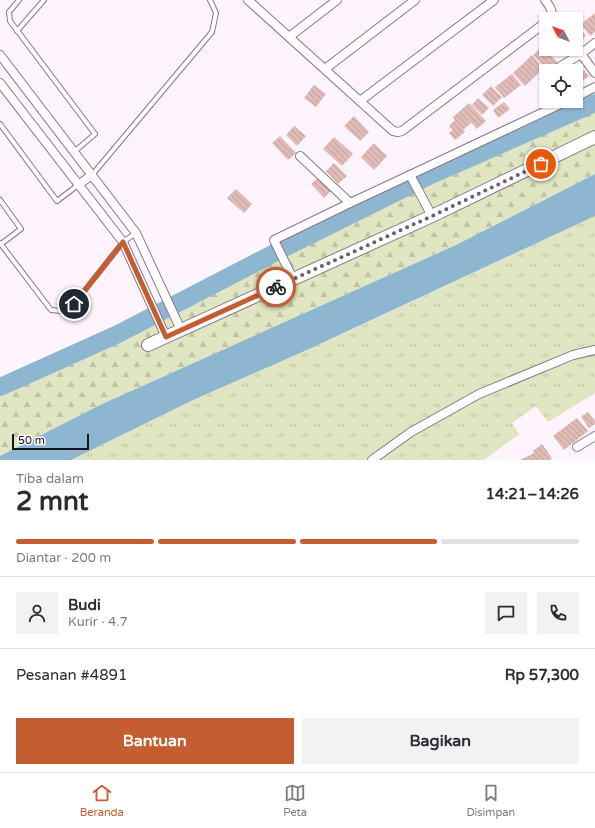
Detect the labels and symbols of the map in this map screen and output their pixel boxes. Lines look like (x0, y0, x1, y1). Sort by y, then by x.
north arrow (539, 12, 583, 56)
pin (524, 147, 558, 181)
courier (256, 267, 296, 307)
pin (57, 287, 91, 321)
scale bar (12, 432, 89, 451)

